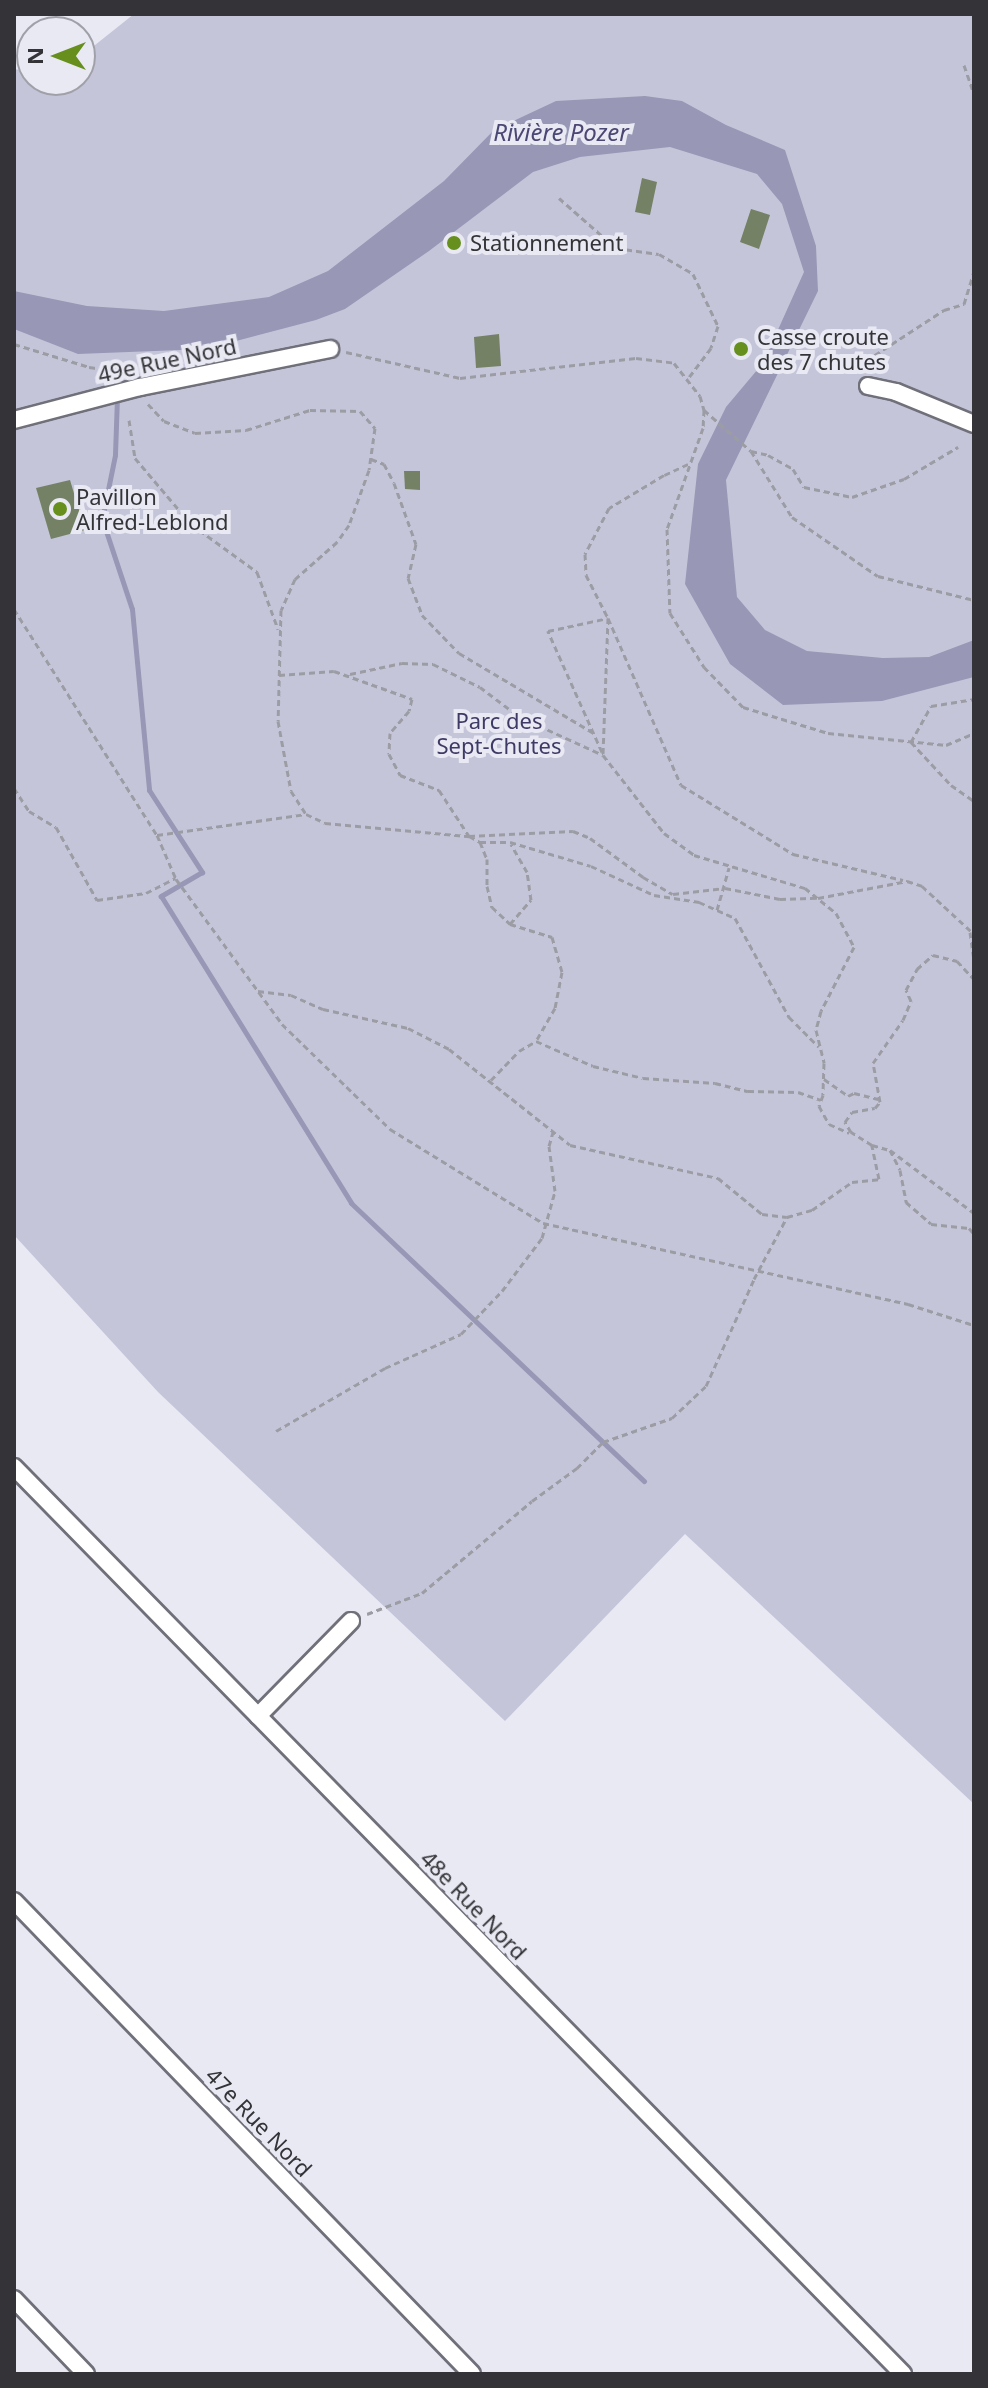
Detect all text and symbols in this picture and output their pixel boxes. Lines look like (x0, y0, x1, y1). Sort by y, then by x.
north arrow (16, 16, 96, 96)
text: N (19, 47, 49, 65)
water label: Rivière Pozer (493, 118, 629, 146)
place label: Stationnement (470, 230, 623, 256)
marker: Stationnement (445, 234, 463, 252)
place label: Casse croute des 7 chutes (757, 323, 889, 374)
street label: 49e Rue Nord (95, 332, 239, 388)
marker: Casse croute des 7 chutes (732, 340, 750, 358)
place label: Pavillon Alfred-Leblond (76, 483, 229, 534)
marker: Pavillon Alfred-Leblond (51, 500, 69, 518)
park label: Parc des Sept-Chutes (436, 707, 562, 758)
street label: 48e Rue Nord (416, 1845, 532, 1965)
street label: 47e Rue Nord (201, 2062, 317, 2182)

